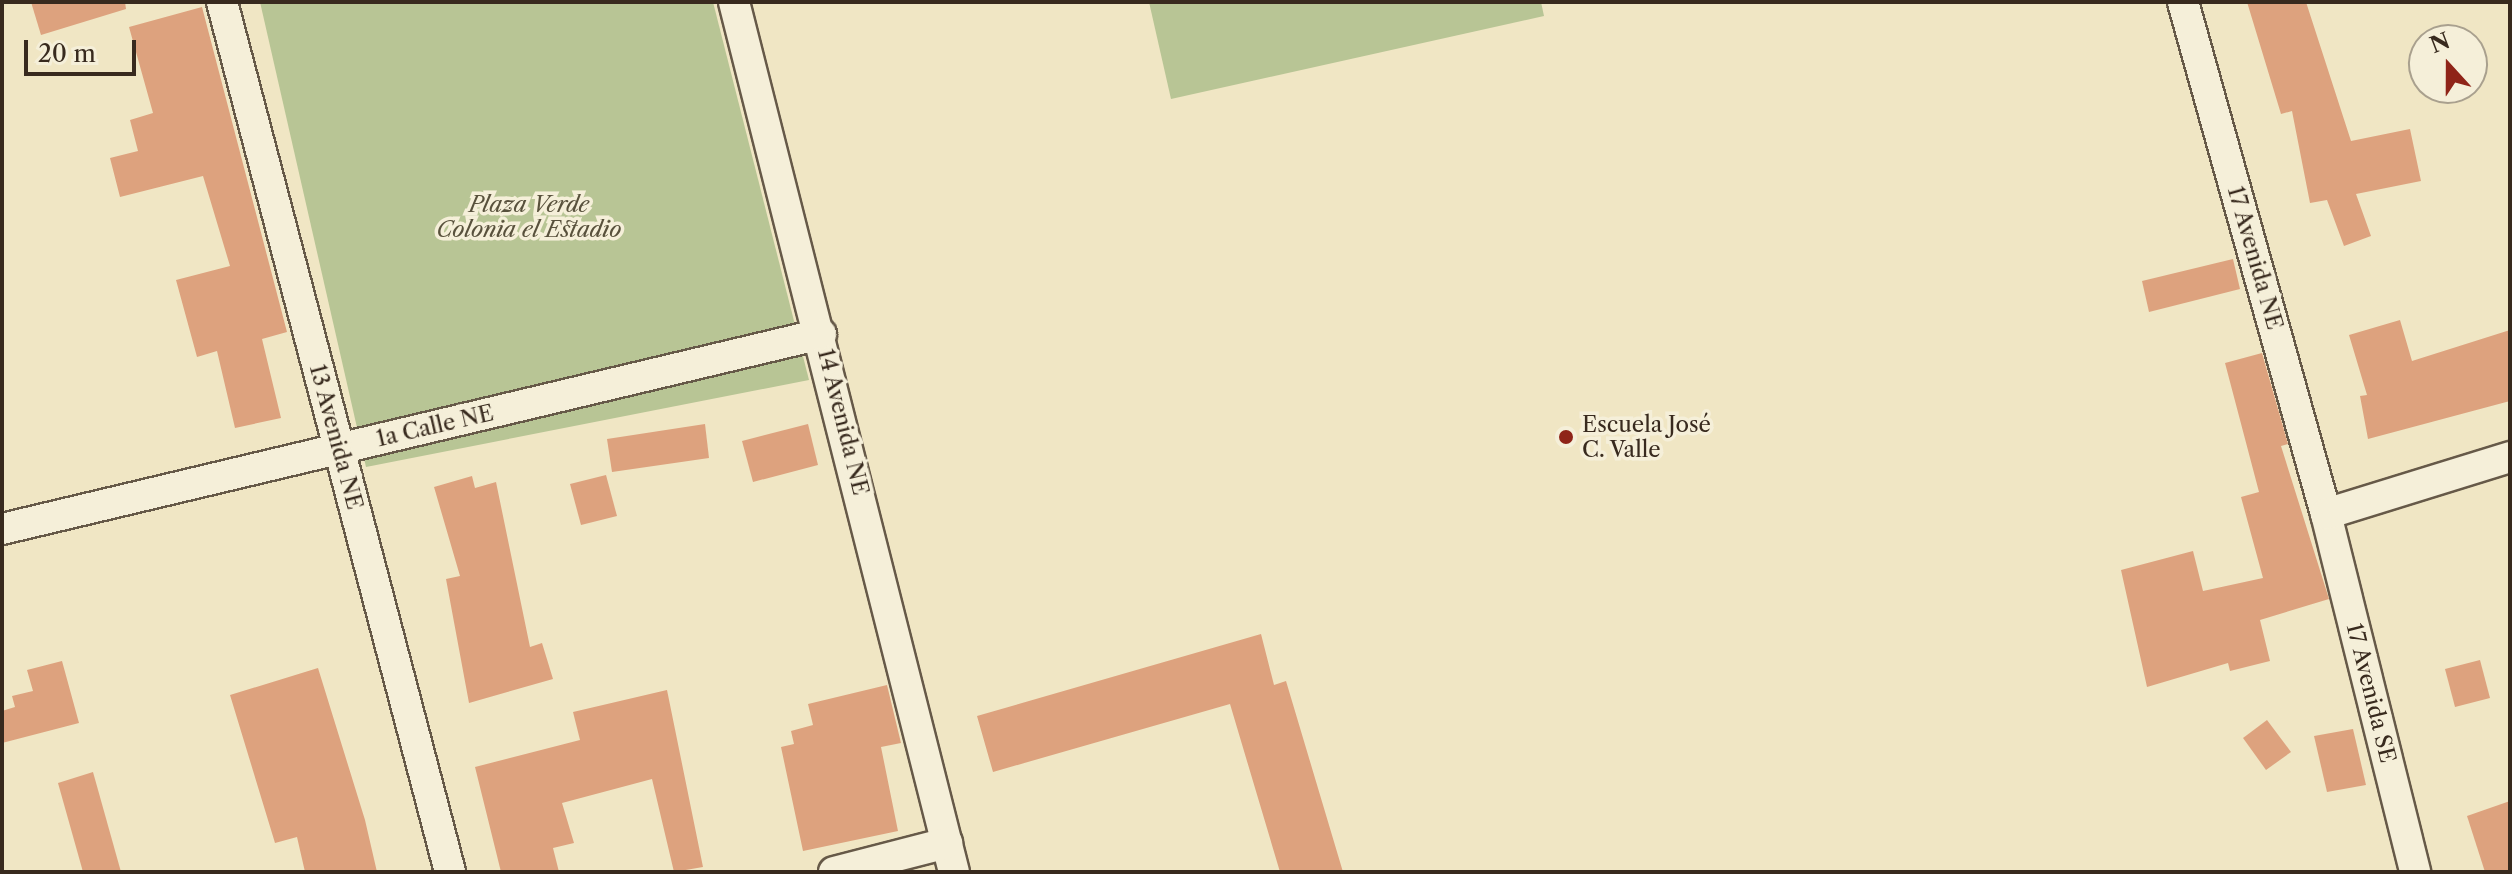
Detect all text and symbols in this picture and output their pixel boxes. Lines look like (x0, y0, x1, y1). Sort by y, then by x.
scale bar (28, 24, 140, 74)
north arrow (2408, 24, 2488, 104)
text: N (2426, 27, 2454, 59)
text: 20 m (38, 39, 96, 68)
street label: 17 Avenida NE (2222, 183, 2288, 333)
park label: Plaza Verde Colonia el Estadio (437, 191, 621, 242)
street label: 14 Avenida NE (812, 346, 874, 498)
street label: 13 Avenida NE (304, 361, 368, 513)
street label: 1a Calle NE (374, 400, 496, 452)
place label: Escuela José C. Valle (1582, 411, 1711, 462)
marker: Escuela José C. Valle (1557, 428, 1575, 446)
street label: 17 Avenida SE (2341, 620, 2401, 766)

